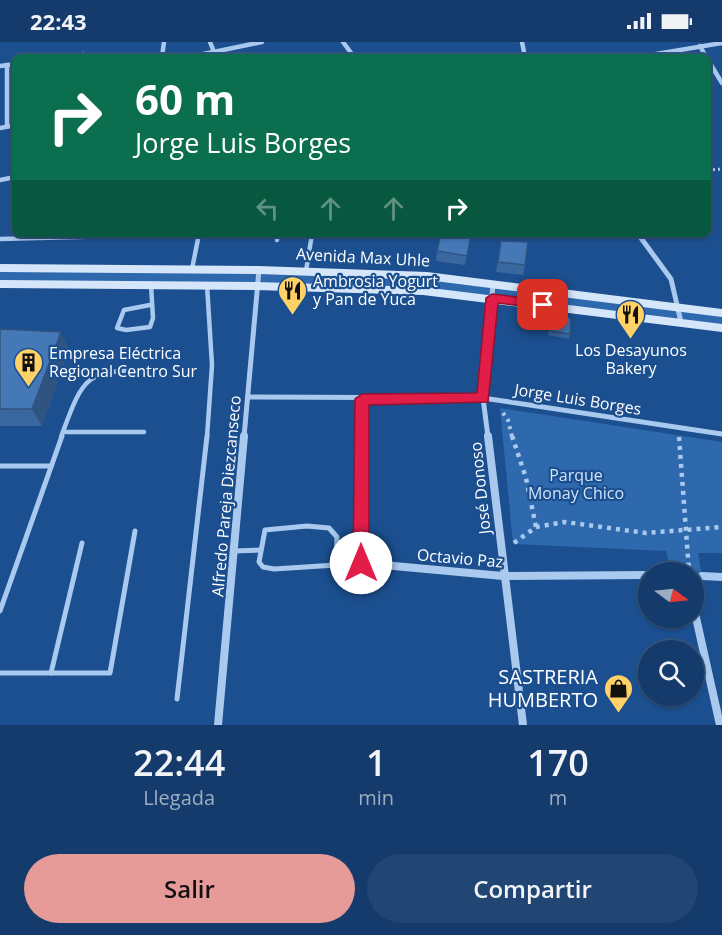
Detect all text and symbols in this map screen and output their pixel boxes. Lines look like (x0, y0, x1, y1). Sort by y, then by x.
text: 22:43 (30, 6, 87, 36)
text: 60 m (135, 70, 235, 127)
icon: right (36, 78, 114, 156)
text: Jorge Luis Borges (135, 124, 351, 161)
icon: left (251, 192, 284, 225)
icon: ahead (314, 192, 347, 225)
icon: ahead (377, 192, 410, 225)
icon: right (440, 192, 473, 225)
street label: Avenida Max Uhle (295, 243, 431, 271)
place label: Ambrosia Yogurt y Pan de Yuca (313, 270, 438, 310)
restaurant icon: Ambrosia Yogurt y Pan de Yuca (276, 274, 308, 316)
pin (517, 279, 568, 330)
icon: arrive (526, 288, 559, 321)
restaurant icon: Los Desayunos Bakery (615, 298, 647, 340)
place label: Los Desayunos Bakery (575, 339, 687, 379)
place label: Empresa Eléctrica Regional Centro Sur (49, 342, 198, 382)
building icon: Empresa Eléctrica Regional Centro Sur (12, 346, 44, 388)
street label: Jorge Luis Borges (511, 378, 643, 420)
street label: Alfredo Pareja Diezcanseco (206, 394, 246, 598)
street label: José Donoso (464, 441, 496, 537)
park label: Parque Monay Chico (528, 464, 624, 504)
position arrow (329, 531, 393, 595)
street label: Octavio Paz (416, 543, 504, 573)
north arrow (638, 562, 704, 628)
map controls (638, 562, 704, 706)
button: search (638, 640, 704, 706)
place label: SASTRERIA HUMBERTO (488, 663, 598, 713)
shop icon: SASTRERIA HUMBERTO (603, 672, 635, 714)
text: 22:44 (133, 738, 225, 787)
text: 1 (366, 738, 387, 787)
text: 170 (527, 738, 589, 787)
text: Llegada (143, 784, 215, 811)
text: min (358, 784, 394, 811)
text: m (549, 784, 567, 811)
button: Salir (24, 854, 355, 923)
button: Compartir (367, 854, 698, 923)

